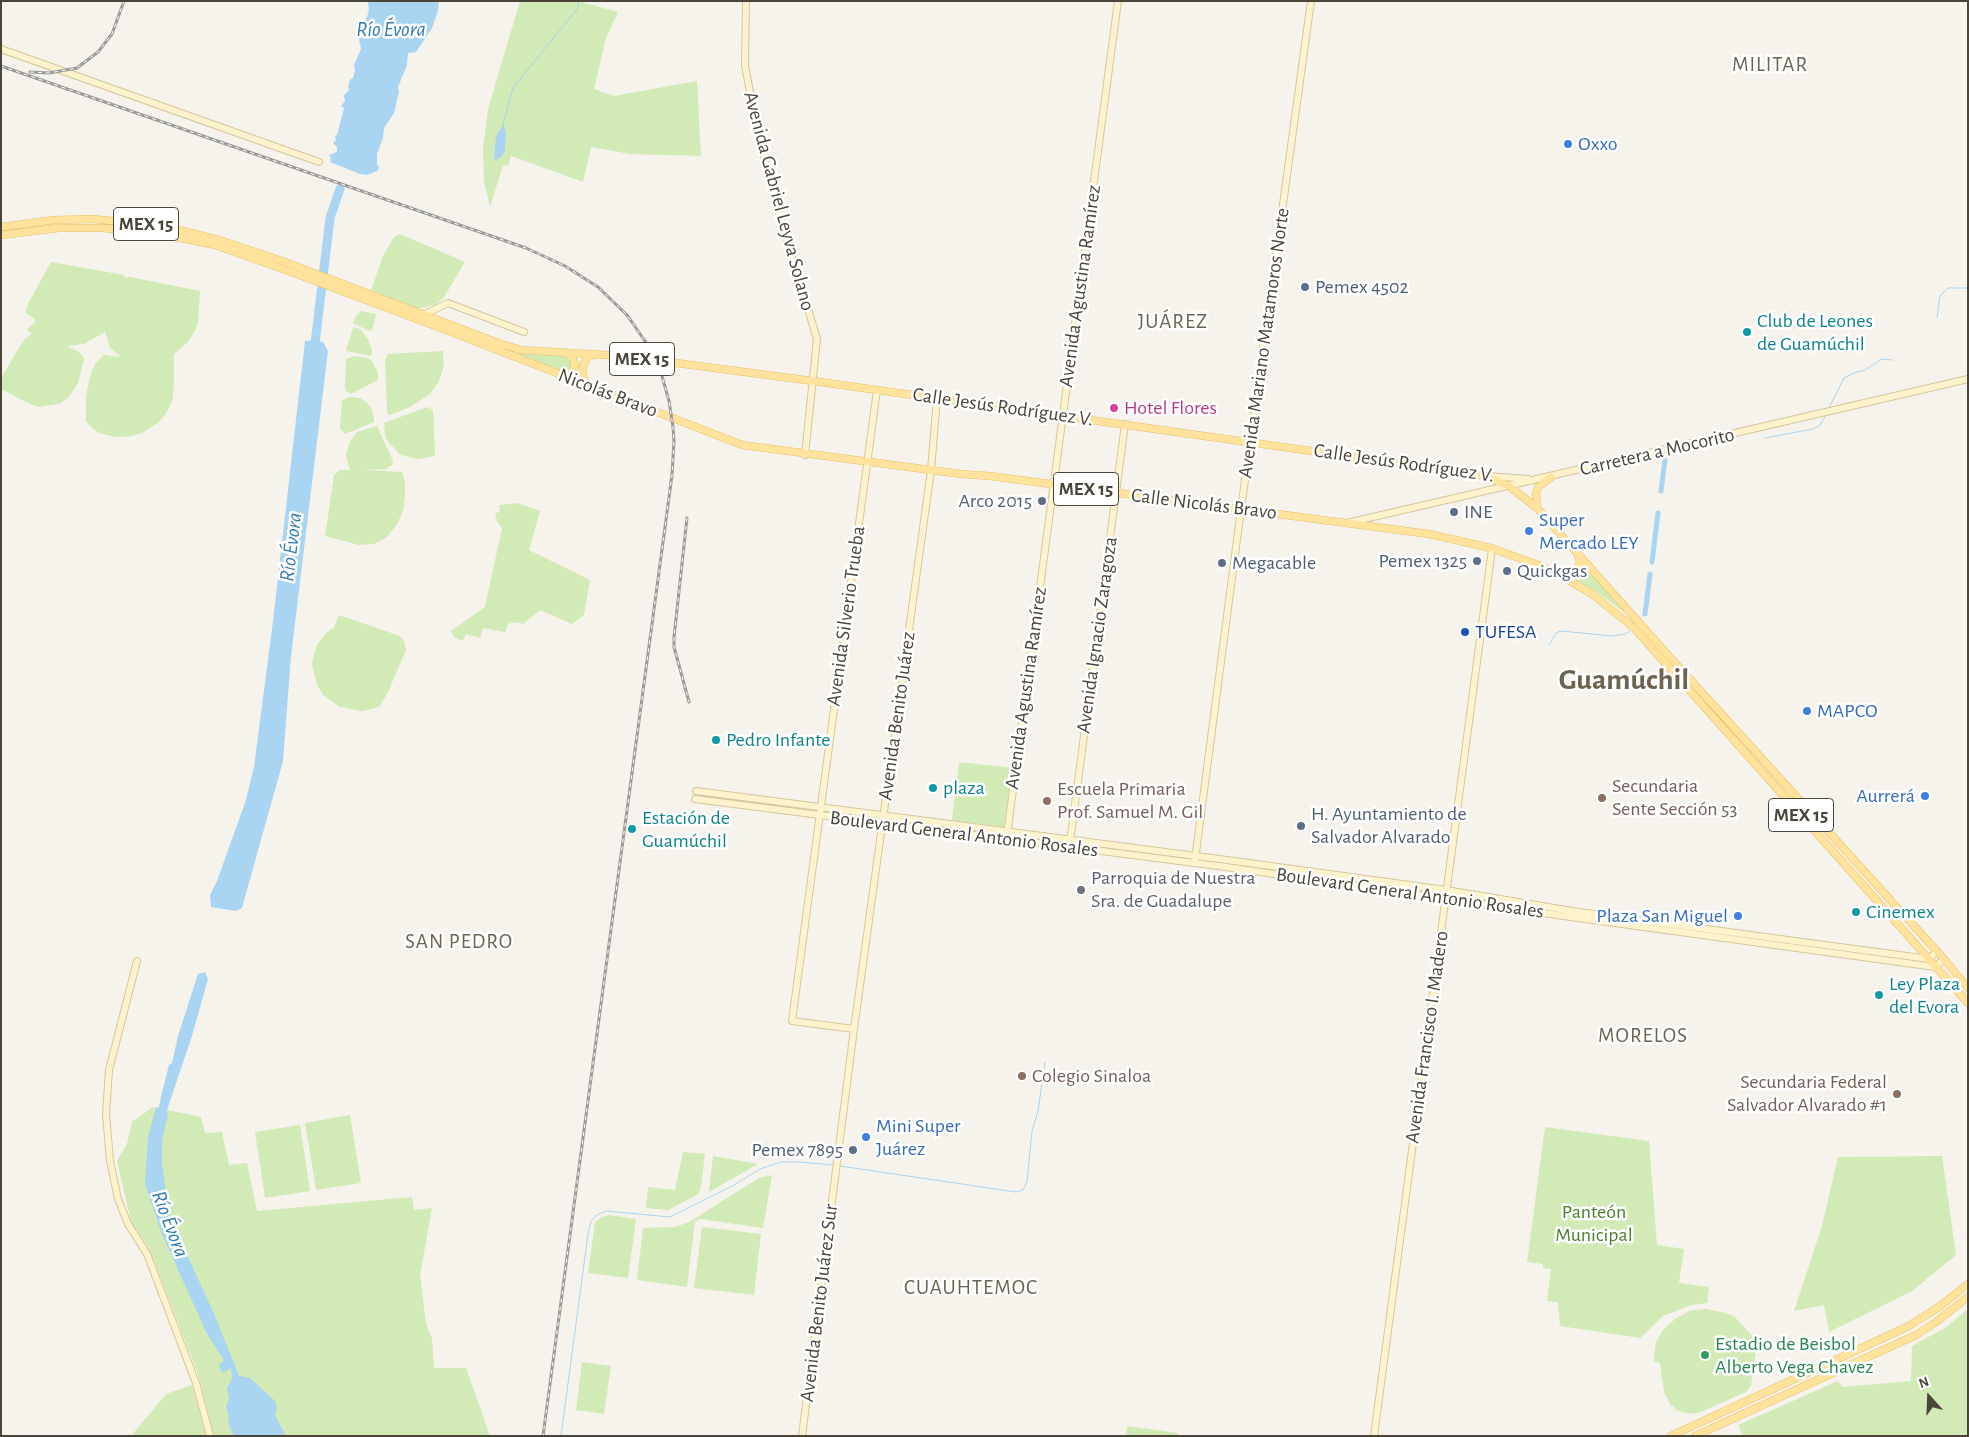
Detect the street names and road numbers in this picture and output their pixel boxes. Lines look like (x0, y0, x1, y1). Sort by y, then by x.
street label: Avenida Gabriel Leyva Solano (738, 89, 820, 313)
street label: Avenida Agustina Ramírez (1054, 183, 1106, 389)
street label: Avenida Mariano Matamoros Norte (1233, 206, 1295, 480)
road number: MEX 15 (114, 208, 178, 240)
road number: MEX 15 (610, 342, 674, 376)
street label: Nicolás Bravo (555, 363, 661, 423)
street label: Calle Jesús Rodríguez V. (911, 382, 1095, 432)
street label: Carretera a Mocorito (1577, 423, 1737, 481)
street label: Calle Jesús Rodríguez V. (1312, 438, 1496, 488)
road number: MEX 15 (1054, 472, 1118, 506)
street label: Calle Nicolás Bravo (1130, 483, 1278, 525)
street label: Avenida Silverio Trueba (821, 524, 871, 708)
street label: Avenida Ignacio Zaragoza (1071, 535, 1123, 735)
street label: Avenida Agustina Ramírez (1000, 585, 1052, 791)
street label: Avenida Benito Juárez (873, 630, 921, 802)
road number: MEX 15 (1768, 798, 1834, 832)
street label: Boulevard General Antonio Rosales (828, 806, 1100, 862)
street label: Boulevard General Antonio Rosales (1275, 862, 1545, 924)
street label: Avenida Francisco I. Madero (1400, 929, 1454, 1145)
street label: Avenida Benito Juárez Sur (795, 1203, 843, 1403)

